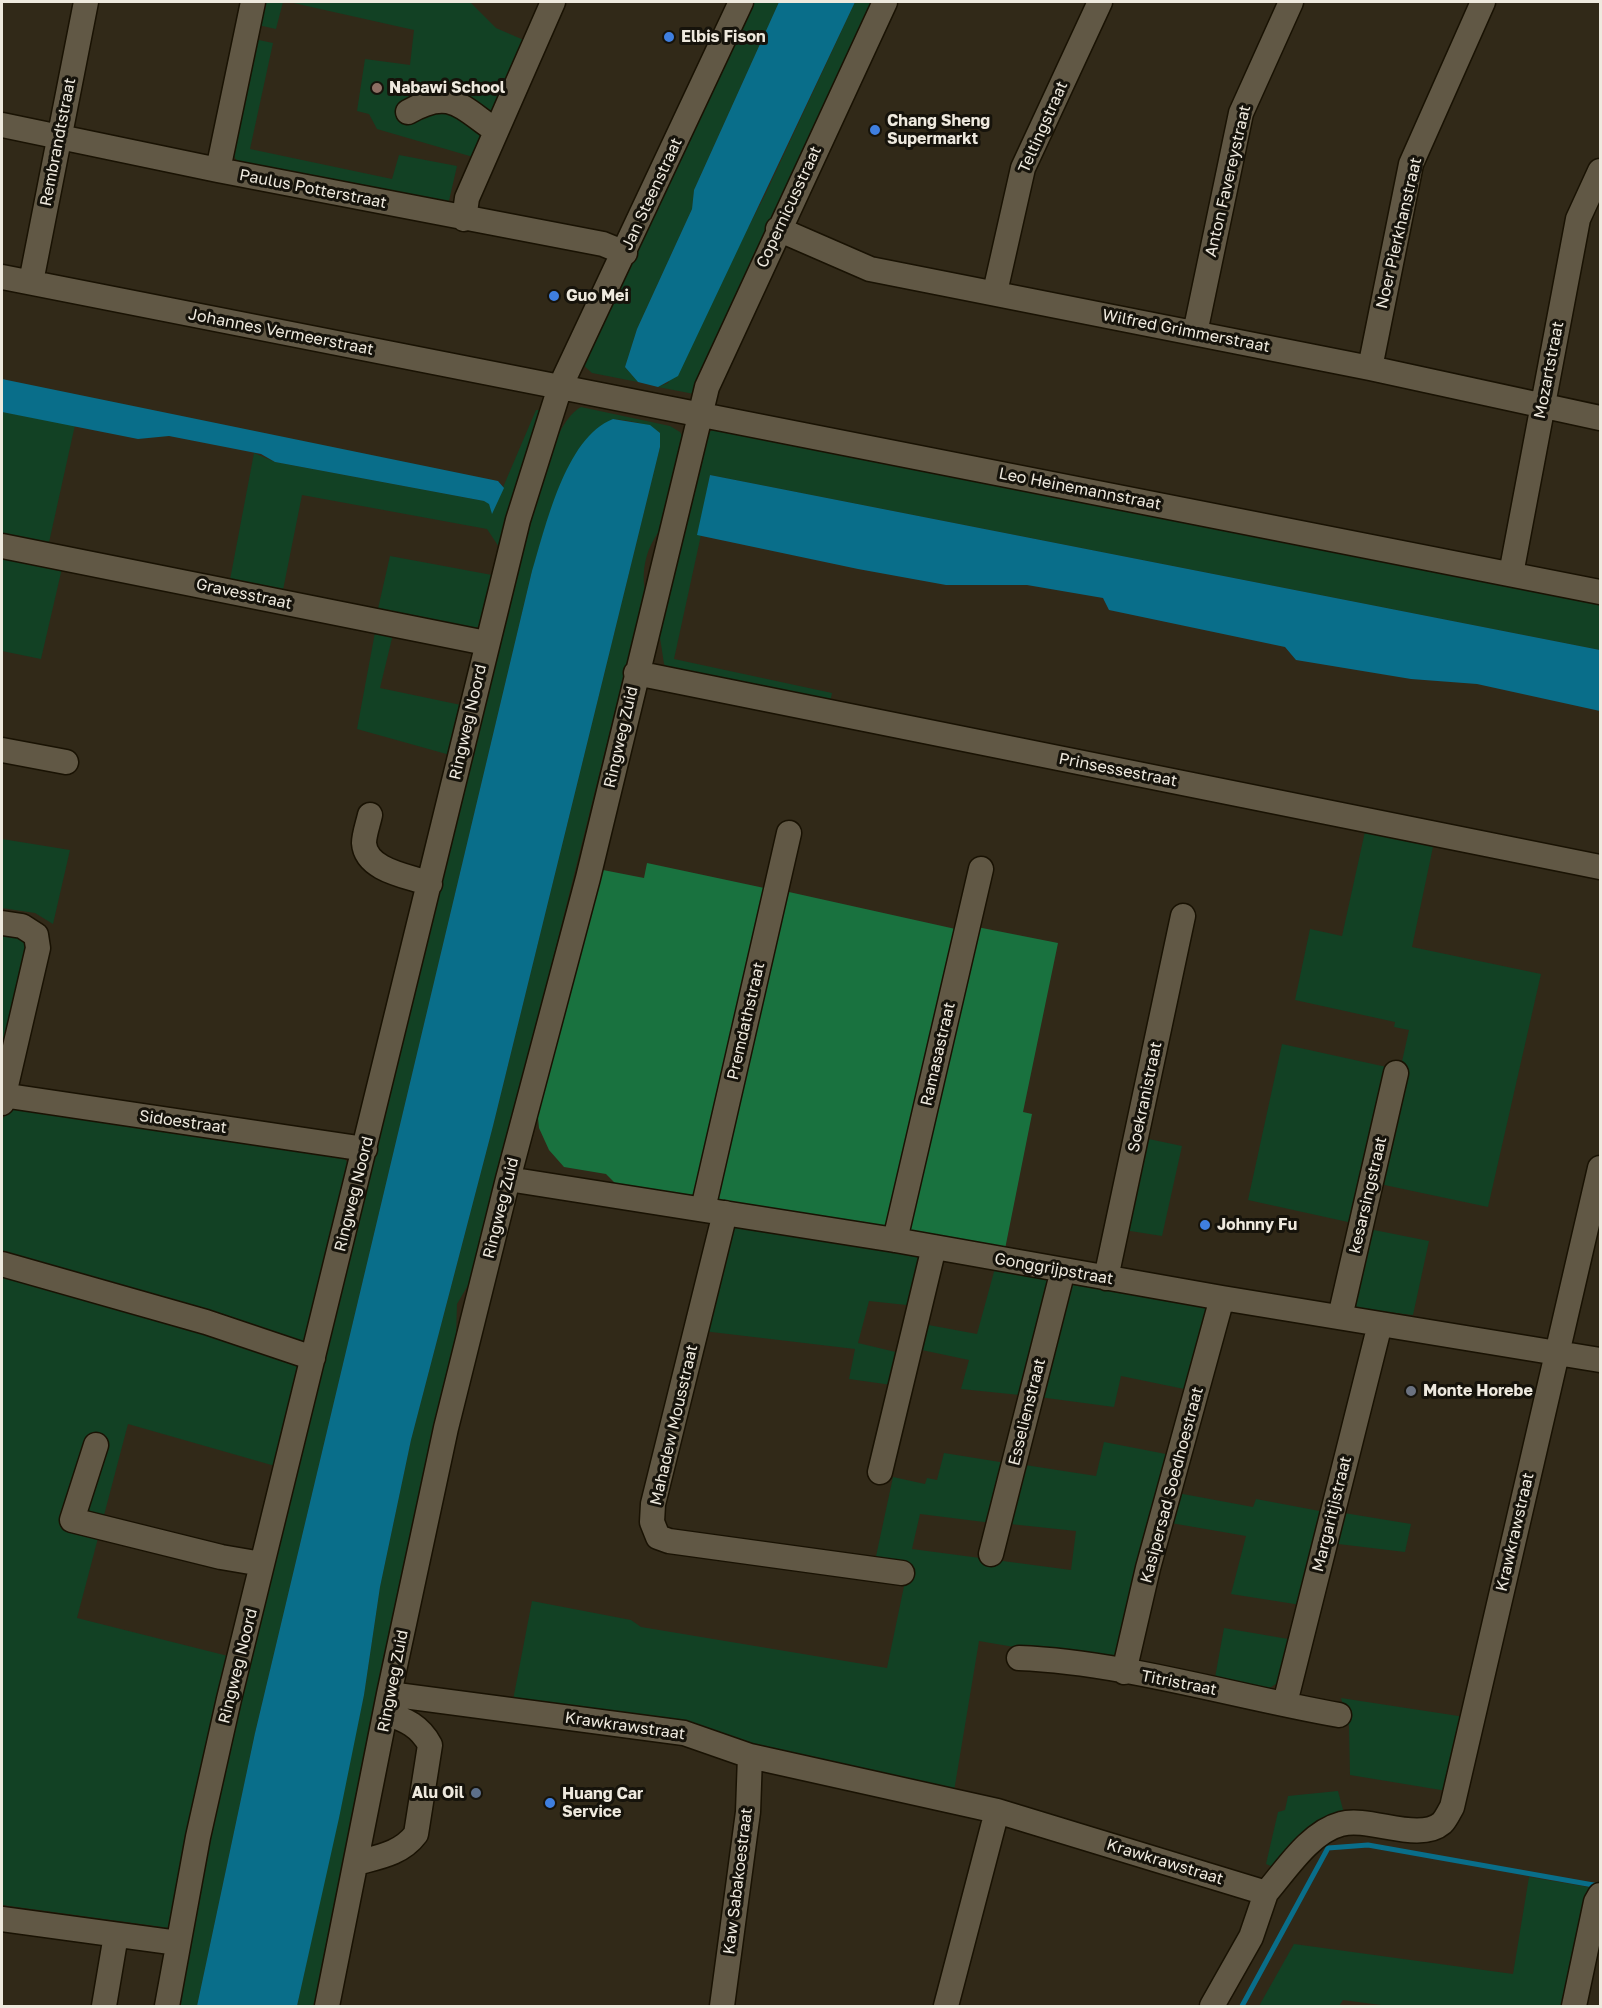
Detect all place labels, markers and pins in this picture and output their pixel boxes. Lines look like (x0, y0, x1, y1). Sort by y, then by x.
place label: Elbis Fison (681, 27, 766, 47)
marker: Elbis Fison (662, 30, 676, 44)
place label: Nabawi School (389, 78, 505, 98)
marker: Nabawi School (370, 81, 384, 95)
place label: Chang Sheng Supermarkt (887, 111, 990, 149)
marker: Chang Sheng Supermarkt (868, 123, 882, 137)
place label: Guo Mei (566, 286, 629, 306)
marker: Guo Mei (547, 289, 561, 303)
place label: Johnny Fu (1217, 1215, 1297, 1235)
marker: Johnny Fu (1198, 1218, 1212, 1232)
place label: Monte Horebe (1423, 1381, 1533, 1401)
marker: Monte Horebe (1404, 1384, 1418, 1398)
place label: Alu Oil (412, 1783, 464, 1803)
place label: Huang Car Service (562, 1784, 643, 1822)
marker: Alu Oil (469, 1786, 483, 1800)
marker: Huang Car Service (543, 1796, 557, 1810)

